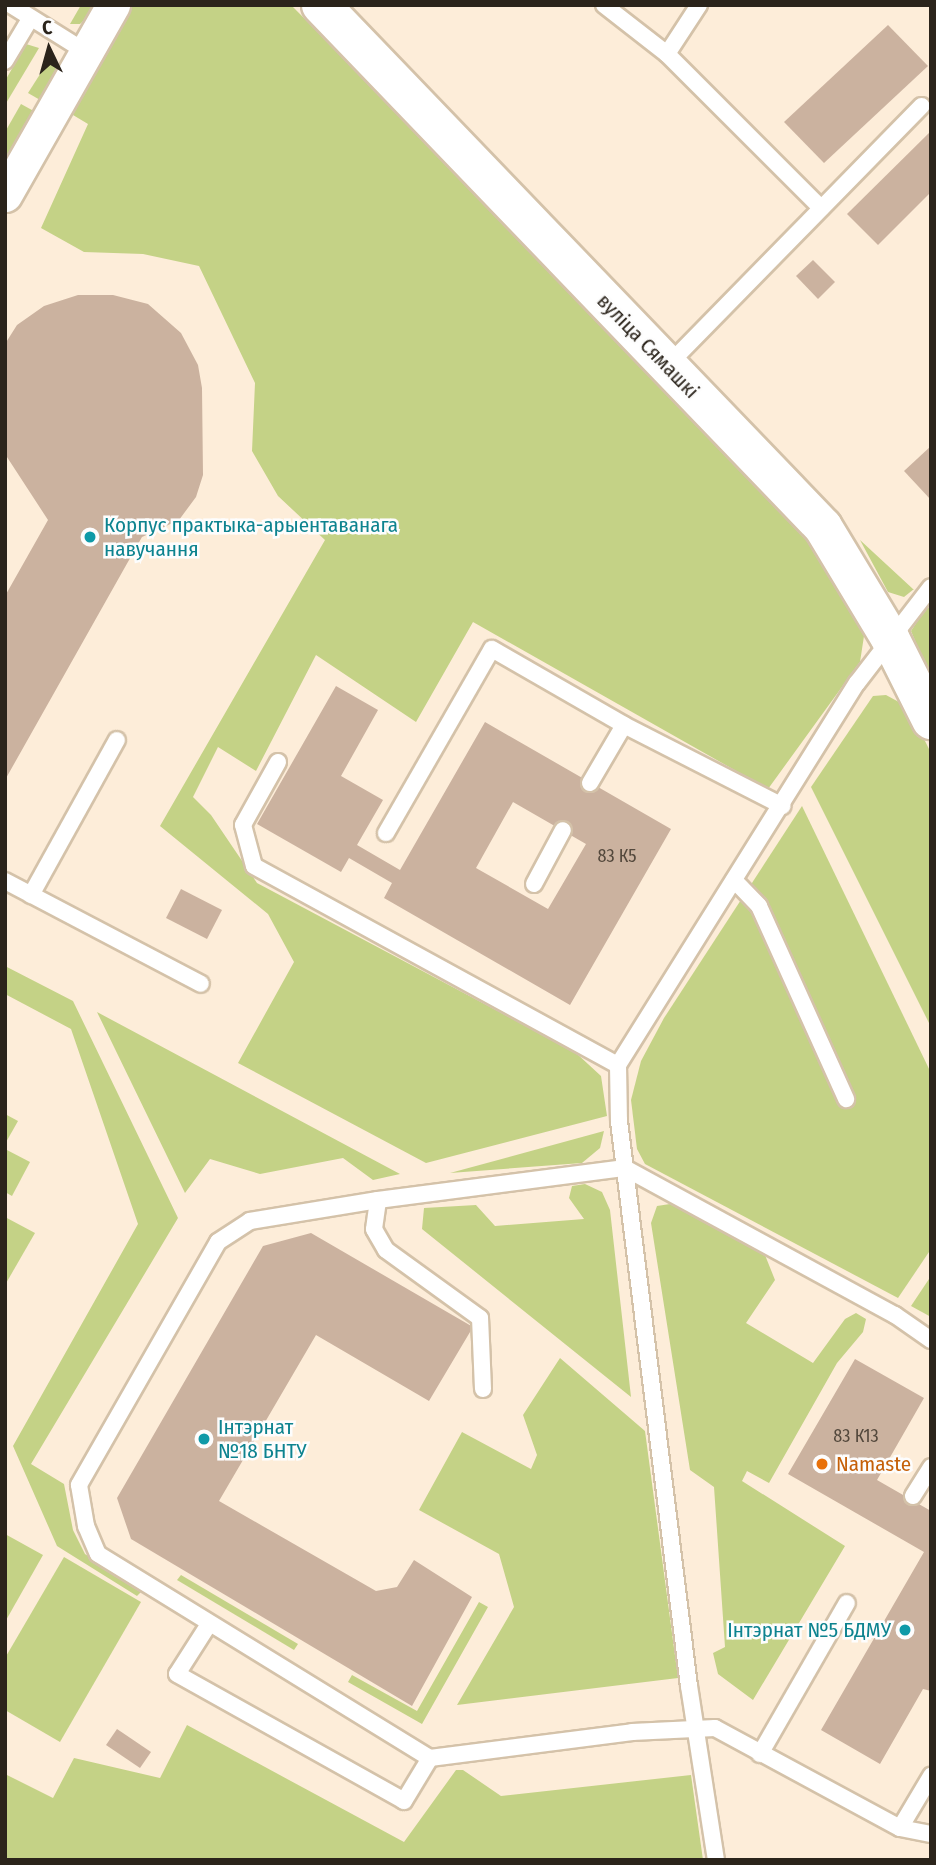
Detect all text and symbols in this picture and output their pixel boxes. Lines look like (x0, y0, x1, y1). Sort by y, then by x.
north arrow (14, 14, 84, 84)
text: С (41, 16, 53, 39)
street label: вуліца Сямашкі (592, 288, 704, 404)
place label: Корпус практыка-арыентаванага навучання (104, 512, 398, 562)
marker: Корпус практыка-арыентаванага навучання (82, 529, 98, 545)
house number: 83 К5 (597, 845, 637, 867)
place label: Інтэрнат №18 БНТУ (218, 1414, 306, 1464)
house number: 83 К13 (833, 1425, 879, 1447)
marker: Інтэрнат №18 БНТУ (196, 1431, 212, 1447)
place label: Namaste (836, 1451, 911, 1477)
marker: Namaste (814, 1456, 830, 1472)
place label: Інтэрнат №5 БДМУ (727, 1617, 891, 1643)
marker: Інтэрнат №5 БДМУ (897, 1622, 913, 1638)

